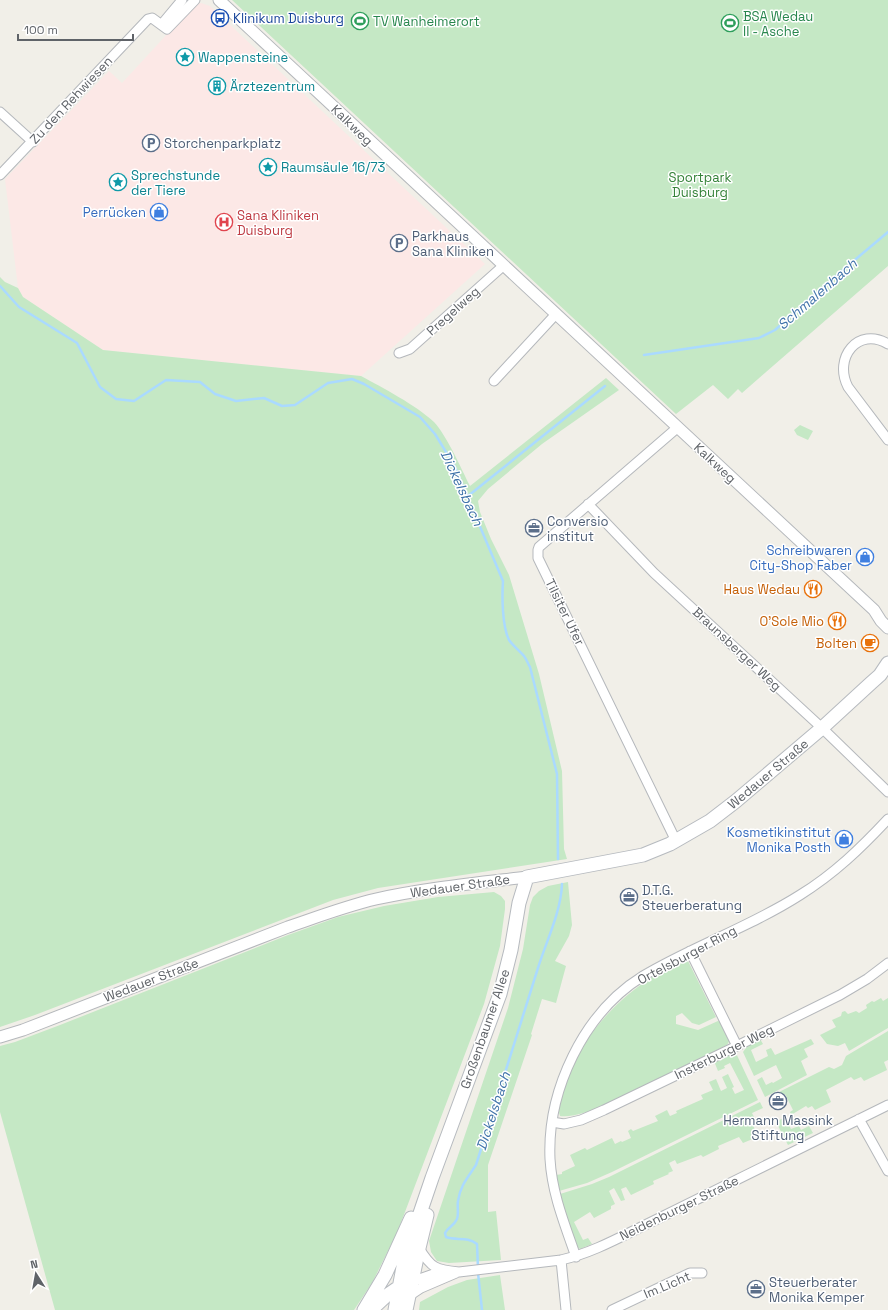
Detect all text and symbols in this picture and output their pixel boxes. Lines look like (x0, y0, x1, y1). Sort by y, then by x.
bus stop icon: Klinikum Duisburg (210, 8, 230, 28)
place label: BSA Wedau II - Asche (743, 8, 813, 40)
place label: Klinikum Duisburg (233, 10, 344, 27)
sports icon: TV Wanheimerort (350, 11, 370, 31)
place label: TV Wanheimerort (373, 13, 480, 30)
sports icon: BSA Wedau II - Asche (720, 13, 740, 33)
scale bar (18, 16, 133, 42)
text: 100 m (24, 22, 58, 38)
place icon: Wappensteine (175, 47, 195, 67)
place label: Wappensteine (198, 49, 288, 66)
street label: Zu den Rehwiesen (26, 53, 116, 147)
building icon: Ärztezentrum (207, 76, 227, 96)
place label: Ärztezentrum (230, 78, 315, 95)
street label: Kalkweg (327, 101, 377, 149)
parking icon: Storchenparkplatz (141, 133, 161, 153)
place label: Storchenparkplatz (164, 135, 281, 152)
place icon: Raumsäule 16/73 (258, 157, 278, 177)
place label: Raumsäule 16/73 (281, 159, 385, 176)
place label: Sprechstunde der Tiere (131, 167, 220, 199)
park label: Sportpark Duisburg (669, 169, 732, 201)
place icon: Sprechstunde der Tiere (108, 172, 128, 192)
shop icon: Perrücken (149, 202, 169, 222)
place label: Perrücken (83, 204, 146, 221)
place label: Sana Kliniken Duisburg (237, 207, 319, 239)
hospital icon: Sana Kliniken Duisburg (214, 212, 234, 232)
place label: Parkhaus Sana Kliniken (412, 228, 494, 260)
parking icon: Parkhaus Sana Kliniken (389, 233, 409, 253)
water label: Schmalenbach (773, 254, 861, 334)
street label: Pregelweg (423, 283, 483, 339)
street label: Kalkweg (690, 439, 740, 487)
water label: Dickelsbach (437, 447, 487, 529)
place label: Conversio institut (547, 513, 608, 545)
office icon: Conversio institut (524, 518, 544, 538)
place label: Schreibwaren City-Shop Faber (750, 542, 852, 574)
shop icon: Schreibwaren City-Shop Faber (855, 547, 875, 567)
street label: Tilsiter Ufer (542, 576, 589, 648)
restaurant icon: Haus Wedau (803, 579, 823, 599)
place label: Haus Wedau (724, 581, 800, 598)
street label: Braunsberger Weg (689, 603, 785, 695)
restaurant icon: O'Sole Mio (827, 611, 847, 631)
place label: O'Sole Mio (759, 613, 824, 630)
cafe icon: Bolten (860, 633, 880, 653)
place label: Bolten (816, 635, 857, 652)
street label: Wedauer Straße (724, 735, 812, 813)
place label: Kosmetikinstitut Monika Posth (727, 824, 831, 856)
shop icon: Kosmetikinstitut Monika Posth (834, 829, 854, 849)
street label: Wedauer Straße (409, 871, 511, 901)
place label: D.T.G. Steuerberatung (642, 882, 742, 914)
office icon: D.T.G. Steuerberatung (619, 887, 639, 907)
street label: Ortelsburger Ring (634, 922, 740, 988)
street label: Wedauer Straße (101, 954, 201, 1006)
street label: Großenbaumer Allee (457, 967, 513, 1091)
street label: Insterburger Weg (671, 1021, 777, 1083)
water label: Dickelsbach (472, 1069, 514, 1152)
office icon: Hermann Massink Stiftung (768, 1091, 788, 1111)
place label: Hermann Massink Stiftung (723, 1112, 833, 1144)
street label: Neidenburger Straße (616, 1172, 742, 1244)
north arrow (16, 1254, 56, 1294)
text: N (29, 1257, 39, 1272)
street label: Im Licht (641, 1267, 693, 1303)
place label: Steuerberater Monika Kemper (769, 1274, 865, 1306)
office icon: Steuerberater Monika Kemper (746, 1279, 766, 1299)

